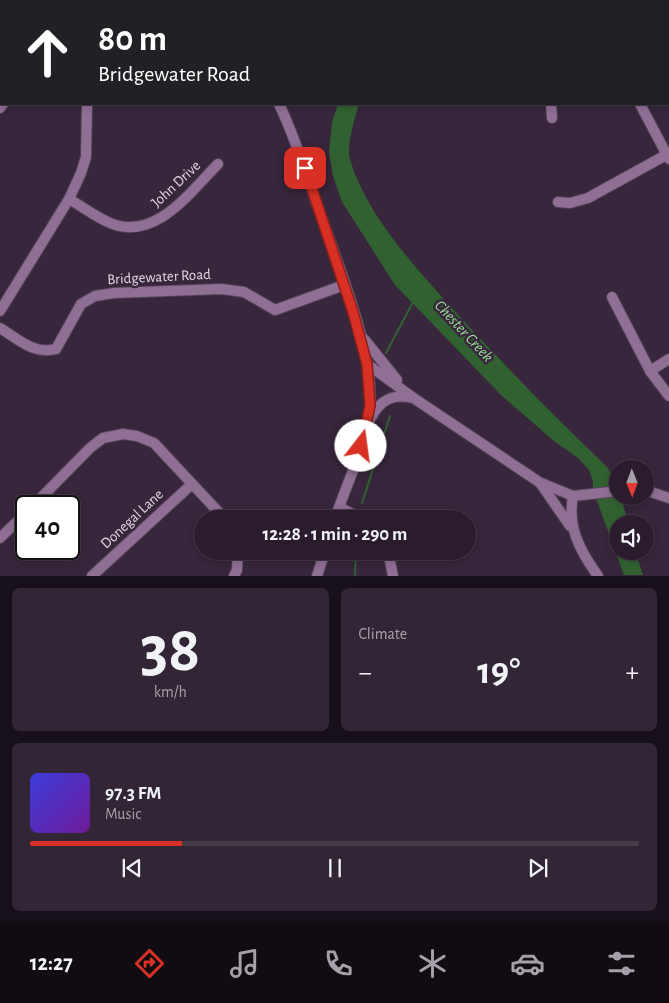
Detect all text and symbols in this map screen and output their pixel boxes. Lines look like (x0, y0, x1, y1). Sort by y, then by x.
icon: ahead (15, 20, 80, 85)
text: 80 m (98, 22, 167, 57)
text: Bridgewater Road (98, 63, 250, 85)
pin (284, 147, 326, 189)
icon: arrive (291, 154, 319, 182)
street label: John Drive (149, 158, 203, 210)
street label: Bridgewater Road (107, 267, 211, 287)
water label: Chester Creek (432, 297, 496, 365)
position arrow (334, 419, 386, 471)
north arrow (609, 460, 654, 505)
map controls (609, 460, 654, 560)
street label: Donegal Lane (98, 486, 166, 552)
speed limit sign: 40 (15, 495, 80, 560)
button: sound (609, 515, 654, 560)
text: 12:28 · 1 min · 290 m (263, 525, 407, 544)
text: 38 (140, 618, 200, 683)
text: Climate (359, 626, 407, 642)
text: 19° (477, 653, 520, 691)
text: − (359, 659, 372, 687)
text: + (626, 659, 639, 687)
text: km/h (154, 684, 187, 700)
text: 97.3 FM (105, 784, 161, 803)
text: Music (105, 806, 141, 822)
icon: previous (118, 854, 146, 882)
icon: pause (321, 854, 349, 882)
icon: next (524, 854, 552, 882)
icon: directions (132, 946, 167, 981)
icon: music (227, 946, 262, 981)
icon: phone (321, 946, 356, 981)
icon: climate (415, 946, 450, 981)
icon: car (510, 946, 545, 981)
icon: filters (604, 946, 639, 981)
text: 12:27 (30, 952, 73, 974)

